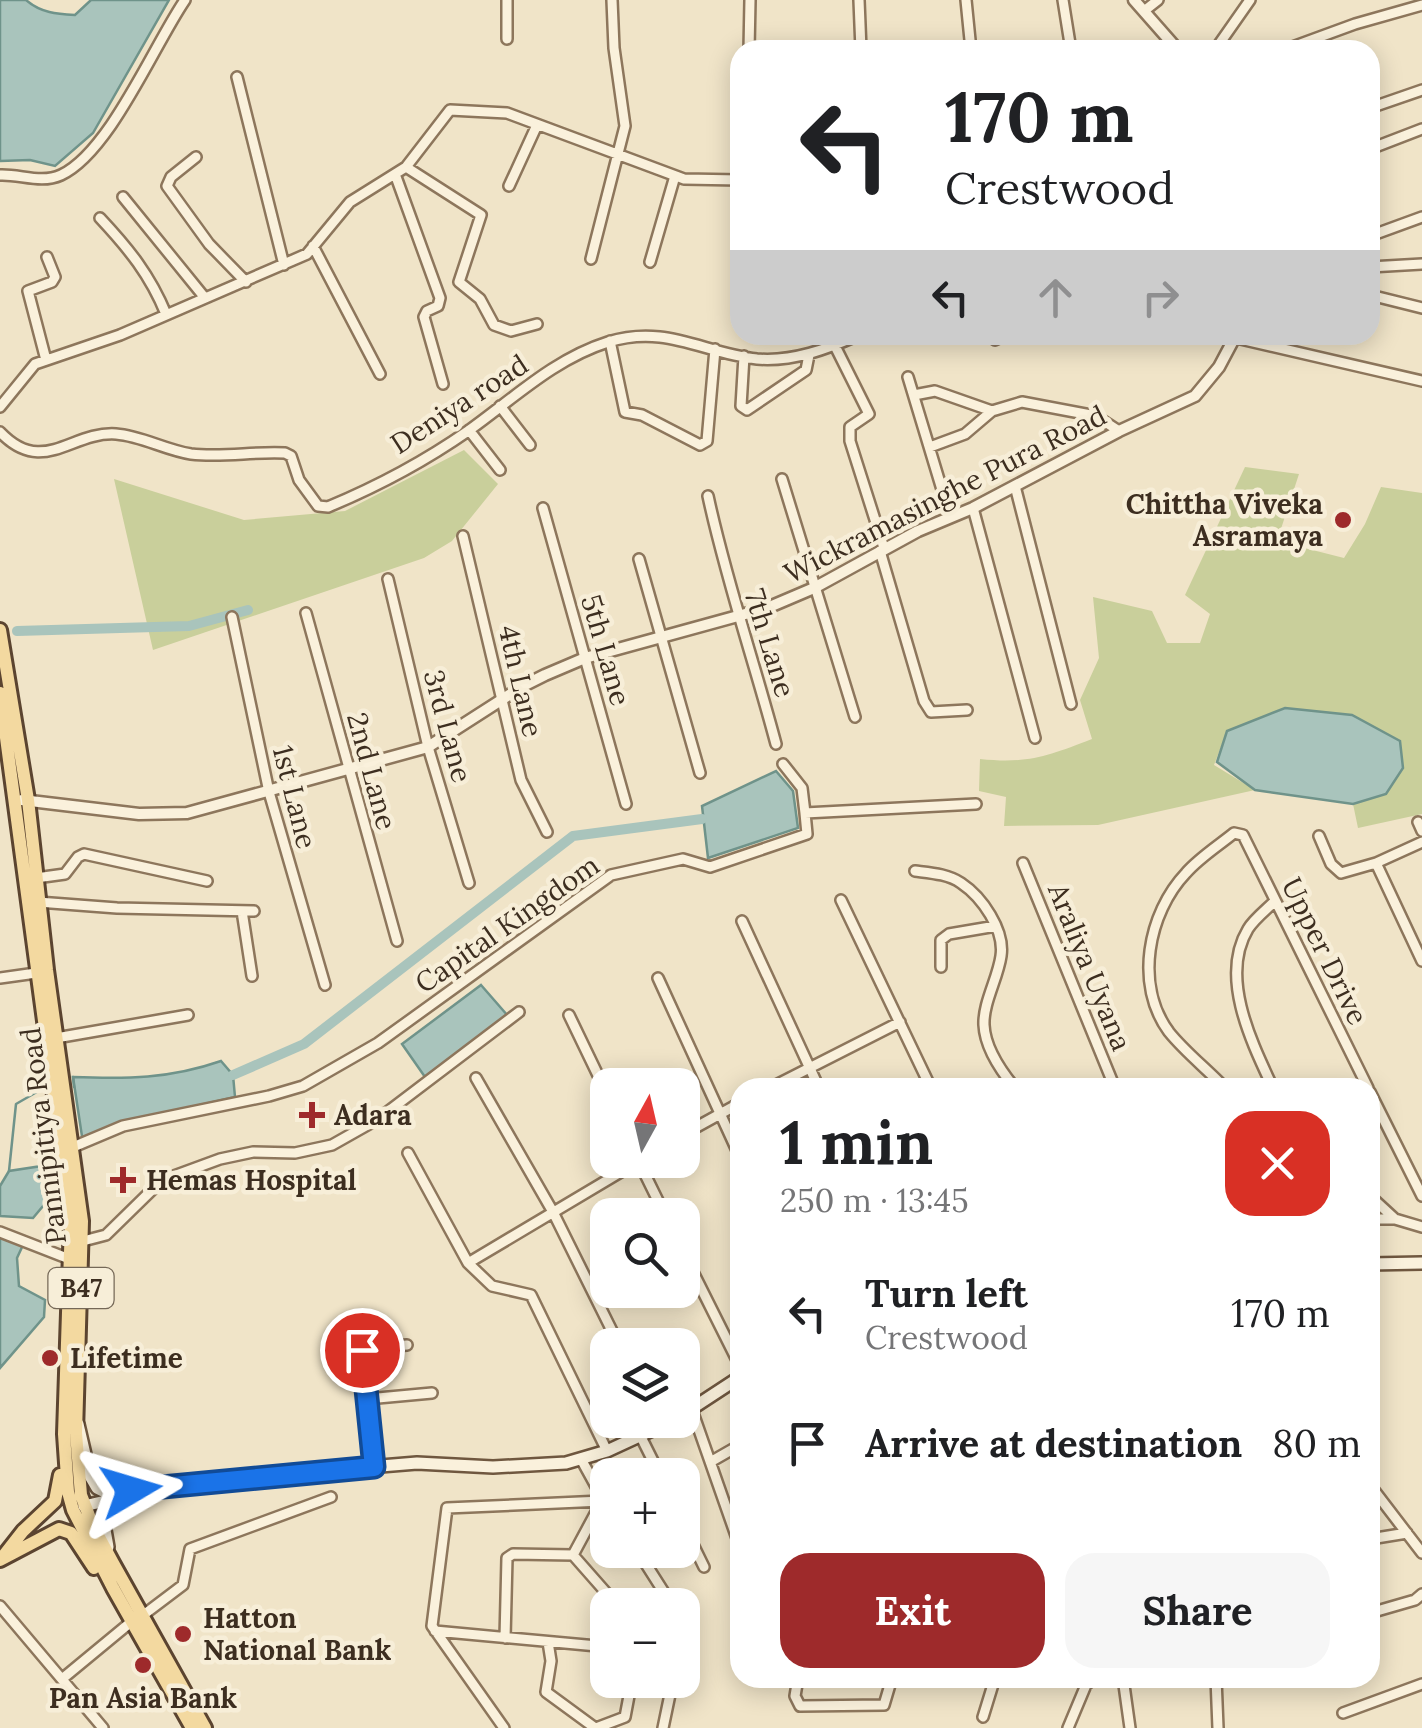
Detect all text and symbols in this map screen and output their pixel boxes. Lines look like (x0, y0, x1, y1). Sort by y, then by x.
text: 170 m (945, 72, 1134, 161)
icon: left (780, 80, 910, 210)
text: Crestwood (945, 159, 1174, 216)
icon: left (923, 270, 978, 325)
icon: ahead (1028, 270, 1083, 325)
icon: right (1133, 270, 1188, 325)
street label: Deniya road (383, 346, 535, 462)
street label: Wickramasinghe Pura Road (778, 397, 1112, 591)
place label: Chittha Viveka Asramaya (1126, 486, 1323, 554)
marker: Chittha Viveka Asramaya (1332, 509, 1354, 531)
street label: 7th Lane (737, 585, 803, 701)
street label: 5th Lane (573, 590, 639, 710)
street label: 4th Lane (491, 622, 551, 740)
street label: 3rd Lane (416, 666, 480, 786)
street label: 2nd Lane (339, 709, 405, 833)
street label: 1st Lane (265, 742, 325, 852)
street label: Capital Kingdom (408, 847, 606, 1001)
street label: Upper Drive (1274, 872, 1376, 1030)
street label: Araliya Uyana (1040, 877, 1140, 1056)
street label: Pannipitiya Road (12, 1026, 74, 1246)
north arrow (590, 1068, 700, 1178)
map controls (590, 1068, 700, 1698)
place label: Adara (334, 1097, 412, 1133)
marker: Adara (299, 1102, 325, 1128)
text: 1 min (780, 1104, 933, 1180)
button: close (1225, 1111, 1330, 1216)
place label: Hemas Hospital (146, 1162, 357, 1198)
marker: Hemas Hospital (110, 1167, 136, 1193)
text: 250 m · 13:45 (780, 1180, 969, 1221)
button: search (590, 1198, 700, 1308)
road number: B47 (48, 1268, 114, 1308)
text: Turn left (865, 1269, 1028, 1317)
icon: left (780, 1286, 835, 1341)
text: 170 m (1231, 1289, 1330, 1337)
pin (320, 1308, 405, 1393)
text: Crestwood (865, 1317, 1028, 1358)
icon: arrive (335, 1323, 390, 1378)
button: layers (590, 1328, 700, 1438)
place label: Lifetime (70, 1340, 183, 1376)
marker: Lifetime (39, 1347, 61, 1369)
icon: arrive (780, 1416, 835, 1471)
text: Arrive at destination (865, 1419, 1242, 1467)
text: 80 m (1272, 1419, 1361, 1467)
position arrow (79, 1438, 183, 1542)
button: + (590, 1458, 700, 1568)
button: Exit (780, 1553, 1045, 1668)
button: Share (1065, 1553, 1330, 1668)
button: − (590, 1588, 700, 1698)
place label: Hatton National Bank (203, 1600, 392, 1668)
marker: Hatton National Bank (172, 1623, 194, 1645)
marker: Pan Asia Bank (132, 1654, 154, 1676)
place label: Pan Asia Bank (49, 1680, 238, 1716)

